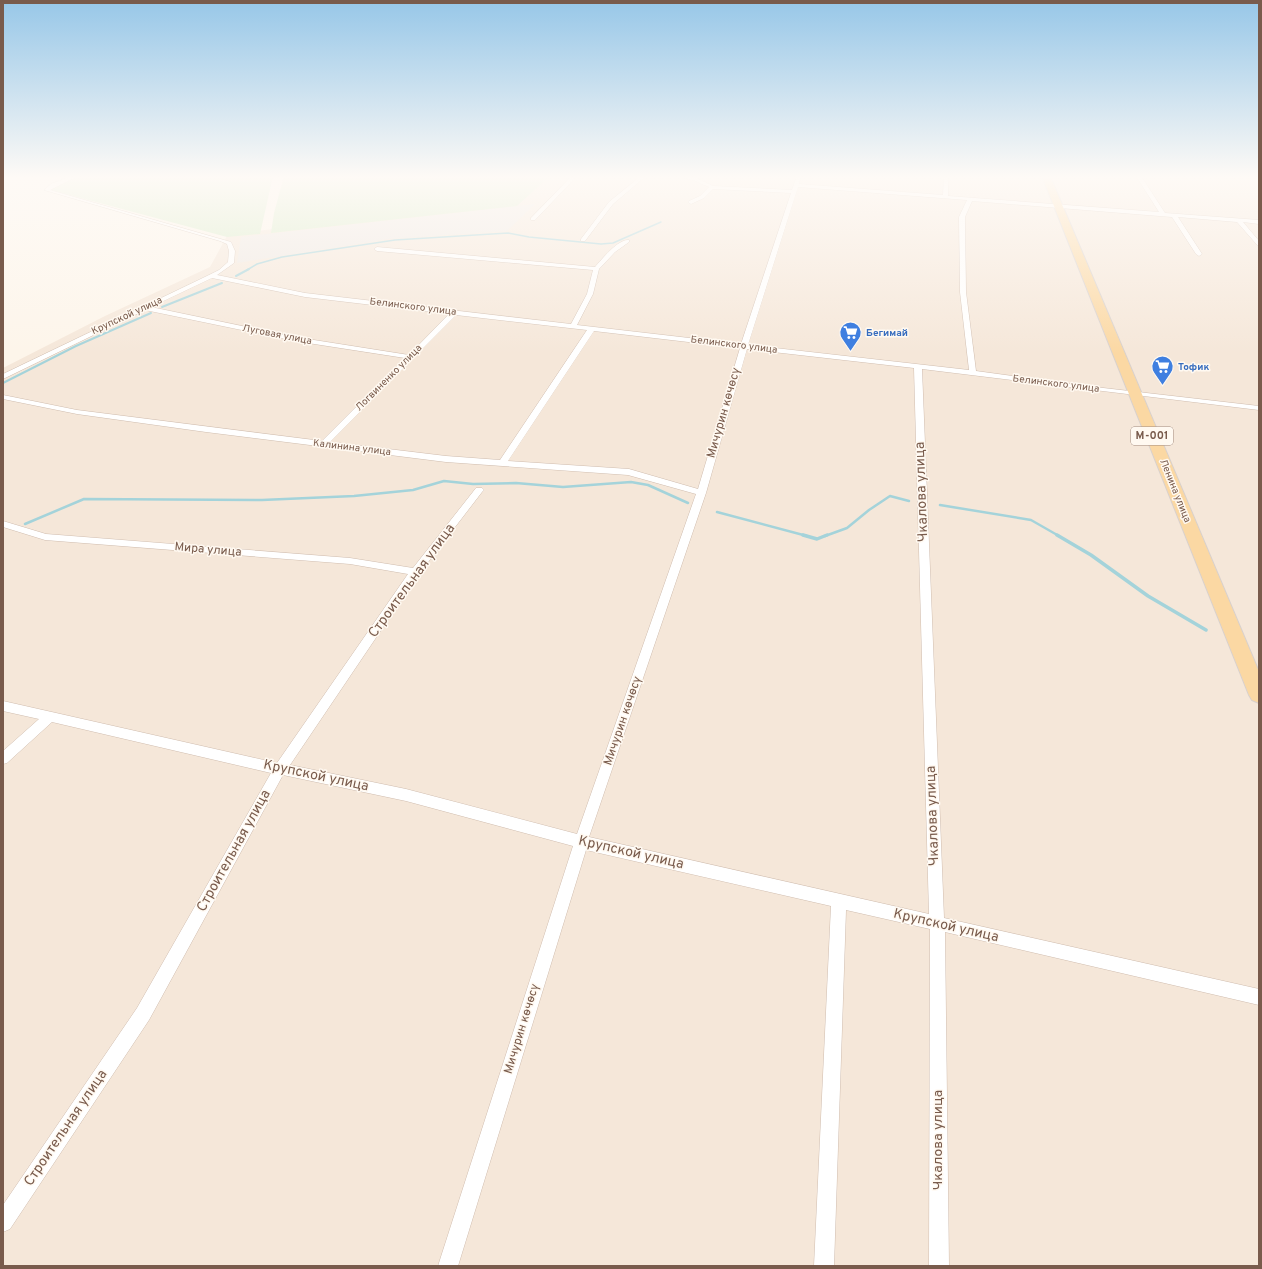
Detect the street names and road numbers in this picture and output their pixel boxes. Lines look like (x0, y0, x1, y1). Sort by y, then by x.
street label: Крупской улица (89, 294, 165, 338)
street label: Белинского улица (369, 295, 457, 319)
street label: Луговая улица (241, 322, 313, 348)
street label: Белинского улица (690, 333, 778, 357)
street label: Логвиненко улица (353, 342, 425, 414)
street label: Мичурин көчөсү (703, 366, 745, 460)
street label: Белинского улица (1012, 372, 1100, 396)
road number: М-001 (1131, 427, 1173, 445)
street label: Калинина улица (312, 437, 392, 459)
street label: Чкалова улица (912, 442, 932, 542)
street label: Ленина улица (1156, 457, 1194, 525)
street label: Строительная улица (365, 521, 459, 641)
street label: Мира улица (174, 539, 242, 561)
street label: Мичурин көчөсү (600, 674, 646, 768)
street label: Крупской улица (262, 757, 370, 795)
street label: Чкалова улица (923, 766, 943, 866)
street label: Строительная улица (193, 787, 275, 915)
street label: Крупской улица (577, 833, 685, 873)
street label: Крупской улица (892, 906, 1000, 946)
street label: Мичурин көчөсү (501, 982, 543, 1076)
street label: Строительная улица (21, 1067, 111, 1189)
street label: Чкалова улица (930, 1090, 947, 1190)

